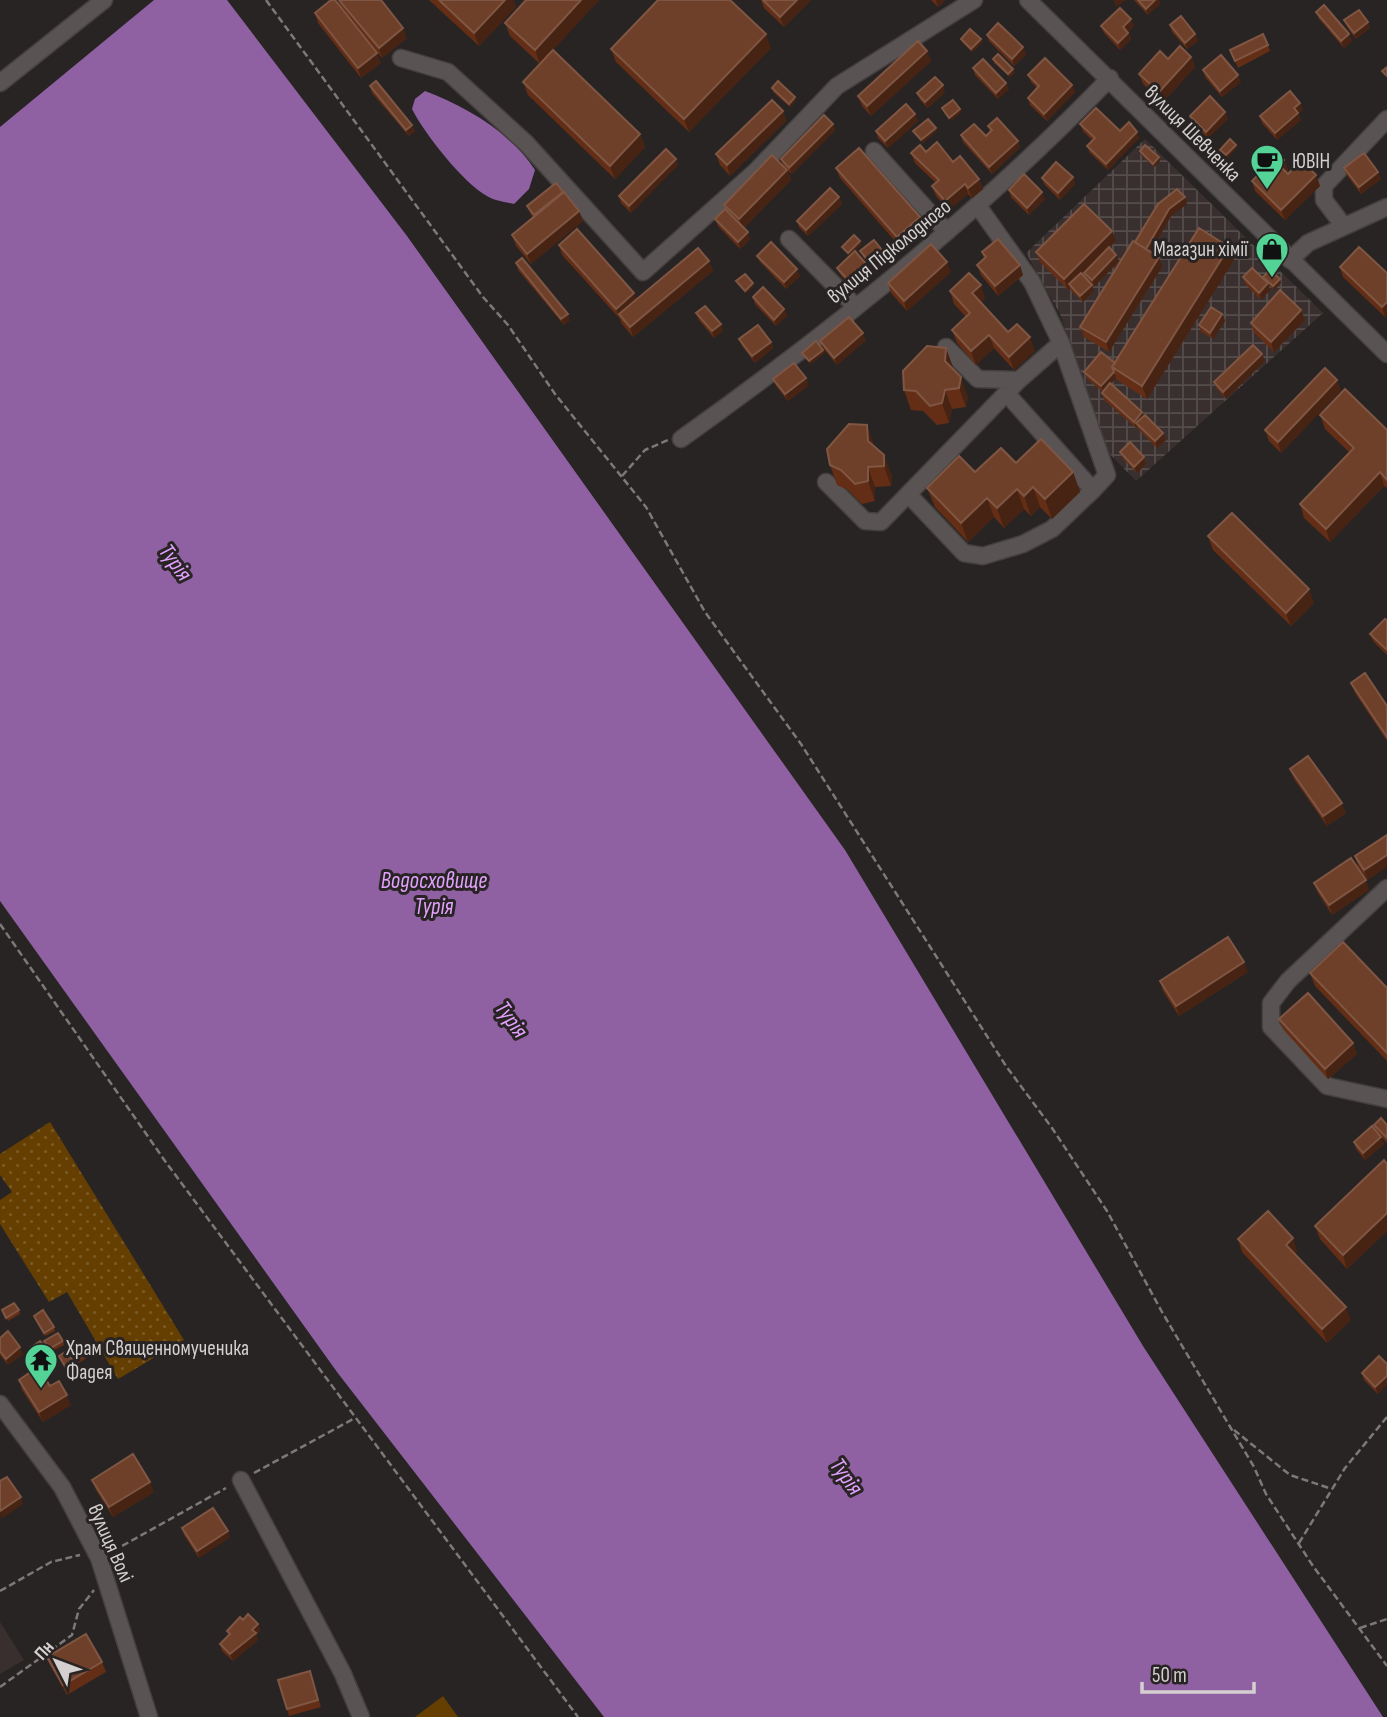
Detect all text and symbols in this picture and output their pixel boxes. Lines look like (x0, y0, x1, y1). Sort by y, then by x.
street label: вулиця Шевченка (1139, 80, 1246, 187)
cafe icon: ЮВІН (1248, 142, 1286, 191)
place label: ЮВІН (1292, 149, 1330, 174)
street label: вулиця Підколодного (823, 194, 956, 309)
shop icon: Магазин хімії (1253, 230, 1291, 279)
place label: Магазин хімії (1153, 237, 1249, 262)
water label: Турія (152, 539, 198, 587)
water label: Водосховище Турія (381, 867, 487, 921)
water label: Турія (488, 996, 534, 1044)
place label: Храм Священномученика Фадея (65, 1336, 249, 1385)
temple icon: Храм Священномученика Фадея (22, 1341, 60, 1390)
water label: Турія (823, 1453, 869, 1501)
street label: вулиця Волі (82, 1500, 139, 1586)
north arrow (21, 1626, 91, 1696)
text: Пн (30, 1636, 59, 1665)
scale bar (1142, 1650, 1254, 1694)
text: 50 m (1152, 1663, 1187, 1688)

